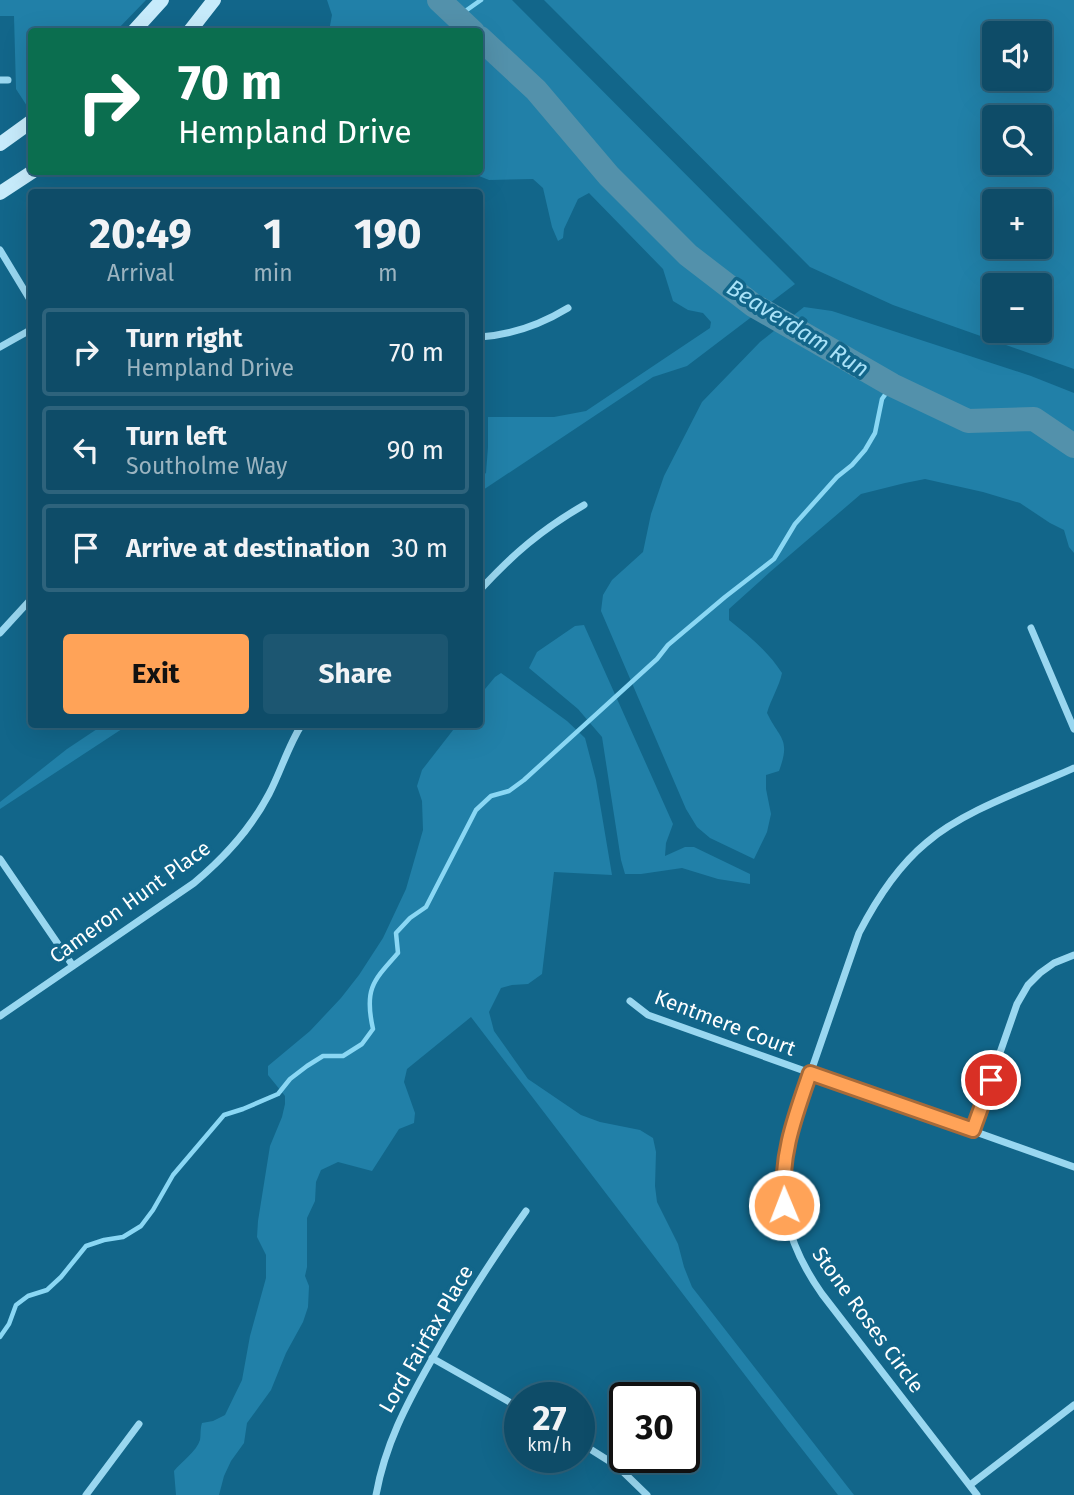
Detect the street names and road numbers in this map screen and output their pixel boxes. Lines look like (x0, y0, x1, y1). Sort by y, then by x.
street label: Cameron Hunt Place (44, 835, 216, 969)
street label: Kentmere Court (651, 984, 800, 1062)
street label: Stone Roses Circle (806, 1242, 930, 1398)
street label: Lord Fairfax Place (373, 1260, 479, 1418)

